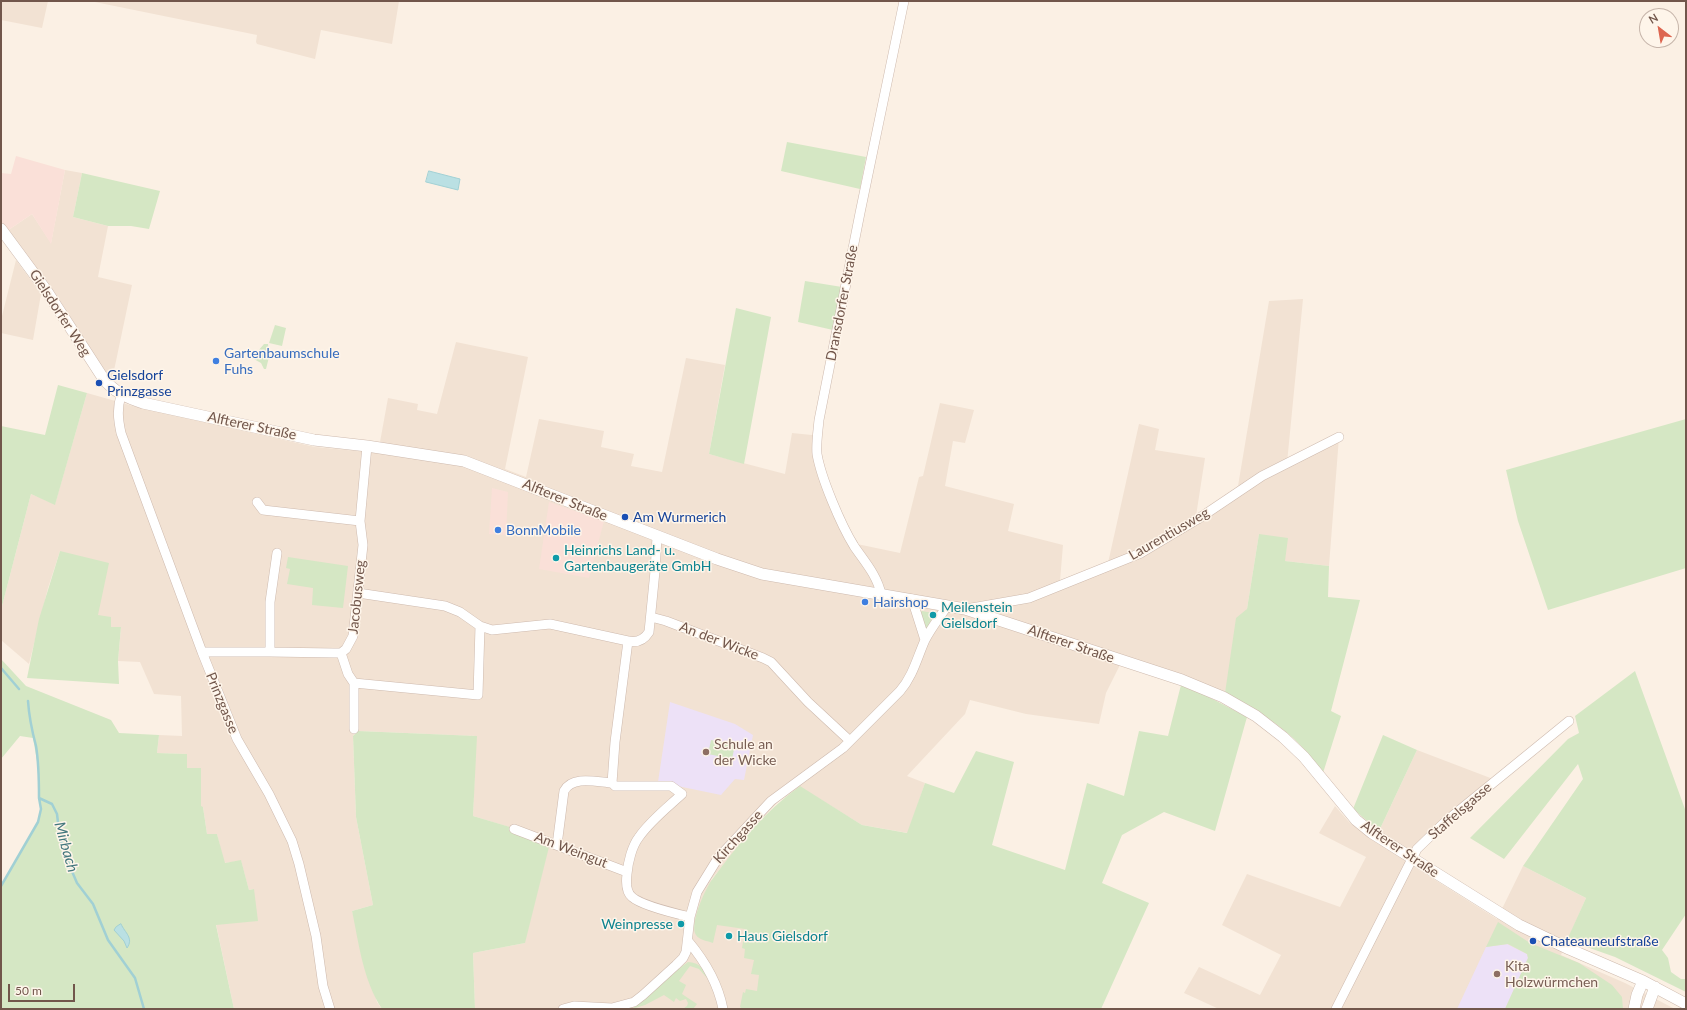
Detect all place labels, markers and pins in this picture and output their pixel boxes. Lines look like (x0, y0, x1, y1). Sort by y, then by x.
place label: Gartenbaumschule Fuhs (224, 345, 340, 378)
marker: Gartenbaumschule Fuhs (211, 356, 221, 366)
place label: Gielsdorf Prinzgasse (107, 367, 172, 400)
marker: Gielsdorf Prinzgasse (94, 378, 104, 388)
place label: Am Wurmerich (633, 509, 726, 525)
marker: Am Wurmerich (620, 512, 630, 522)
place label: BonnMobile (506, 522, 581, 538)
marker: BonnMobile (493, 525, 503, 535)
place label: Heinrichs Land- u. Gartenbaugeräte GmbH (564, 542, 711, 574)
marker: Heinrichs Land- u. Gartenbaugeräte GmbH (551, 553, 561, 563)
place label: Hairshop (873, 594, 929, 610)
marker: Hairshop (860, 597, 870, 607)
place label: Meilenstein Gielsdorf (941, 599, 1013, 632)
marker: Meilenstein Gielsdorf (928, 610, 938, 620)
place label: Schule an der Wicke (714, 736, 777, 768)
marker: Schule an der Wicke (701, 747, 711, 757)
place label: Weinpresse (601, 916, 673, 932)
marker: Weinpresse (676, 919, 686, 929)
place label: Haus Gielsdorf (737, 928, 828, 944)
marker: Haus Gielsdorf (724, 931, 734, 941)
place label: Chateauneufstraße (1541, 933, 1659, 949)
marker: Chateauneufstraße (1528, 936, 1538, 946)
place label: Kita Holzwürmchen (1505, 958, 1598, 990)
marker: Kita Holzwürmchen (1492, 969, 1502, 979)

